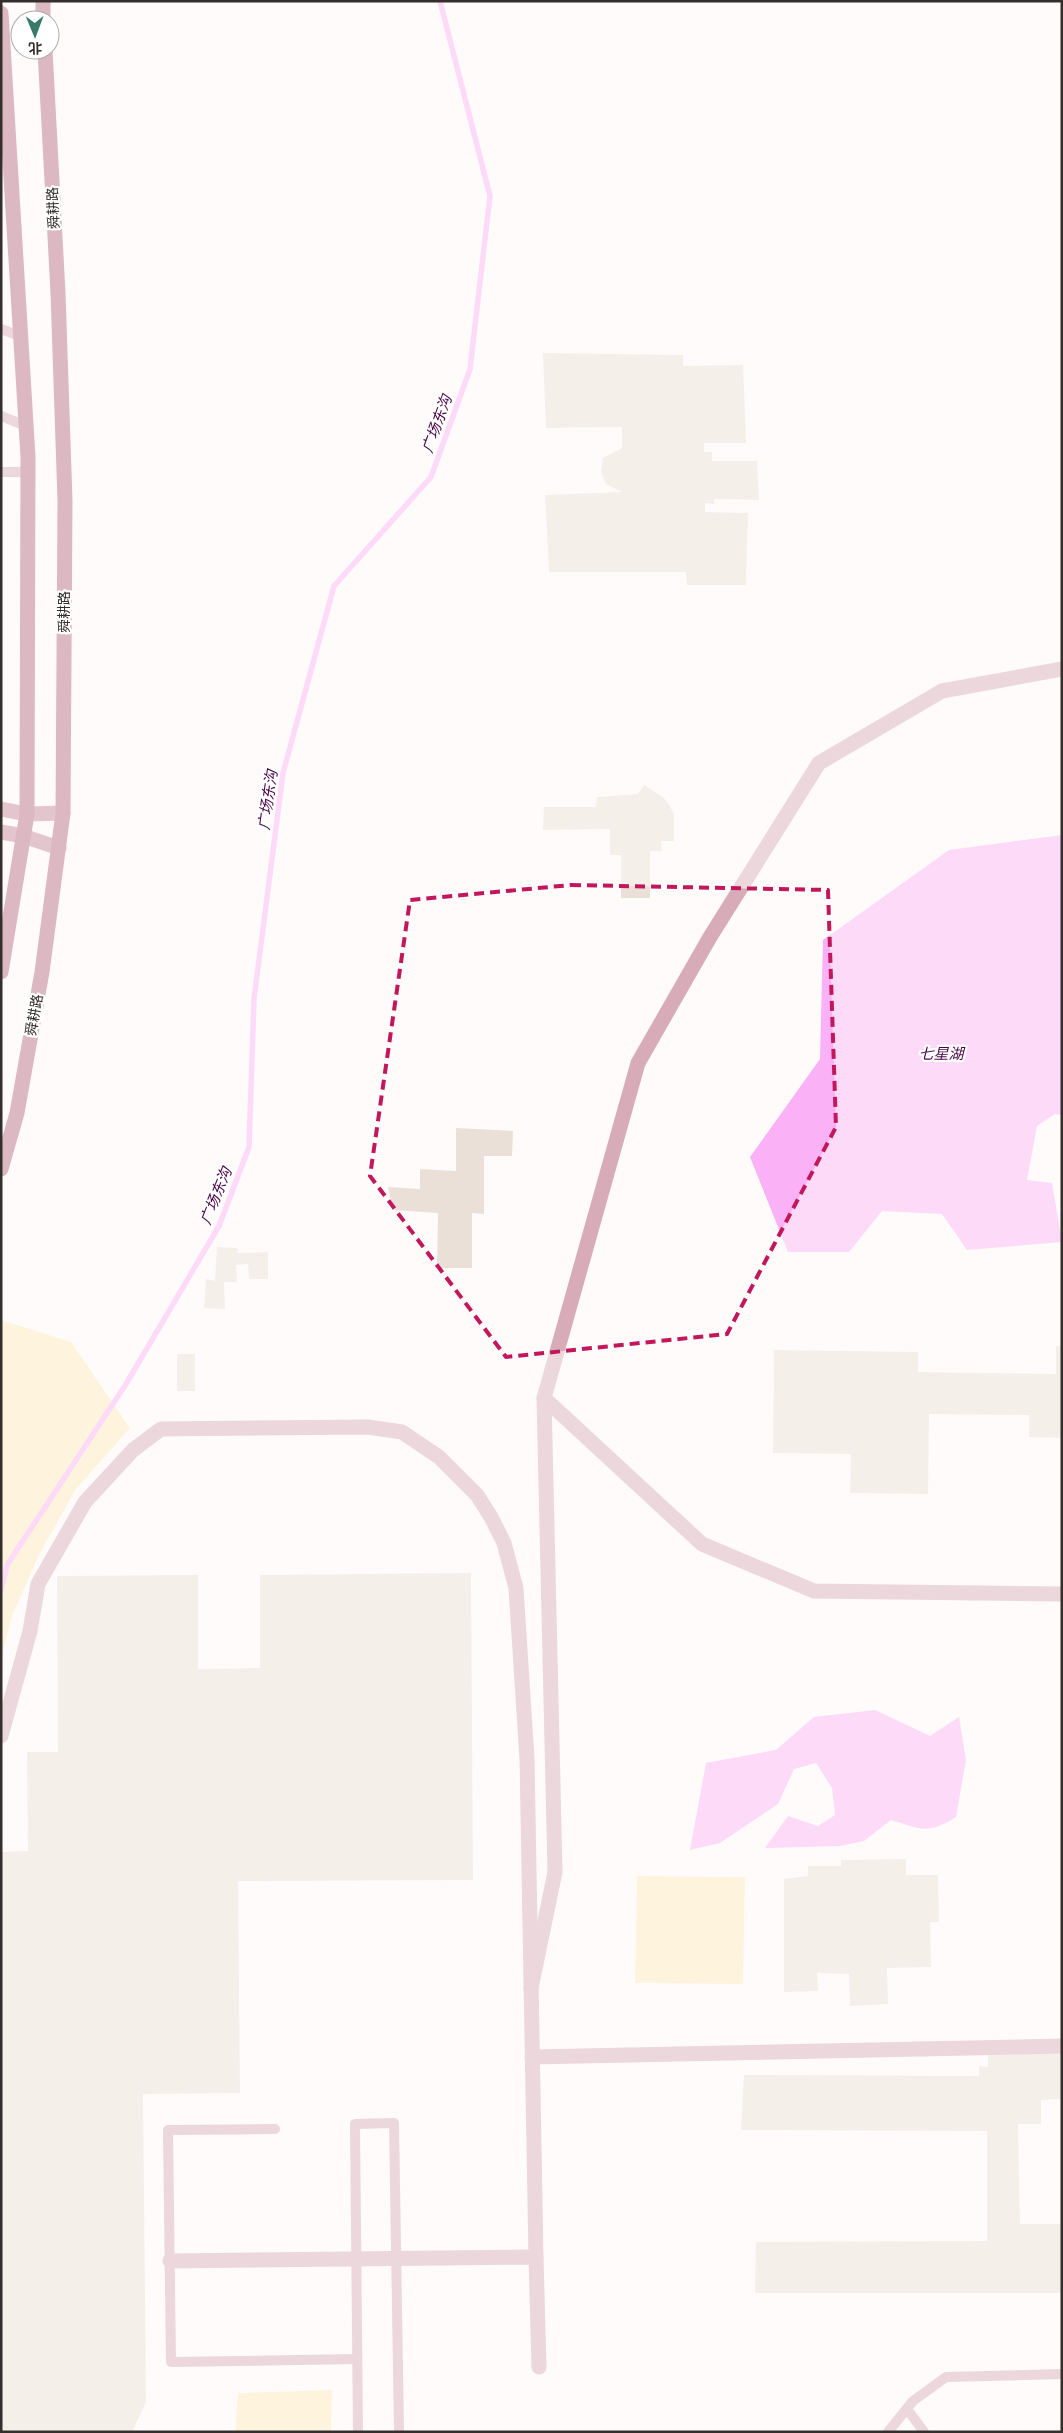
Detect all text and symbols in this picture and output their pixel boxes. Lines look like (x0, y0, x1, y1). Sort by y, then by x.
north arrow (10, 10, 60, 60)
text: 北 (28, 40, 42, 57)
street label: 舜耕路 (43, 187, 62, 229)
water label: 广场东沟 (417, 391, 455, 455)
street label: 舜耕路 (55, 591, 72, 633)
water label: 广场东沟 (254, 767, 280, 831)
street label: 舜耕路 (21, 993, 46, 1037)
water label: 七星湖 (918, 1044, 965, 1062)
water label: 广场东沟 (195, 1163, 235, 1227)

